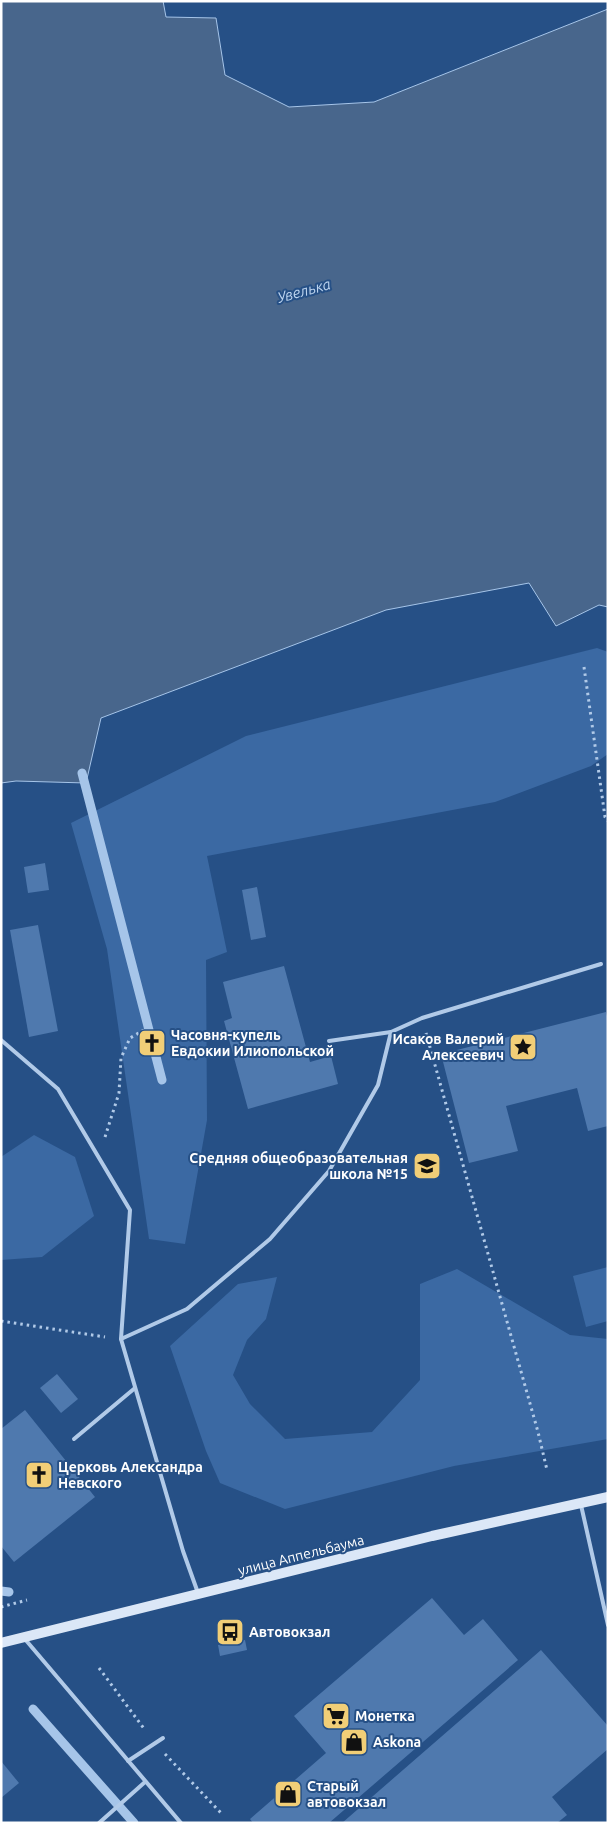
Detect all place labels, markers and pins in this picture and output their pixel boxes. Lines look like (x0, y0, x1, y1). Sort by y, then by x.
place label: Часовня-купель Евдокии Илиопольской (171, 1027, 334, 1059)
church icon: Часовня-купель Евдокии Илиопольской (137, 1028, 167, 1058)
place label: Исаков Валерий Алексеевич (393, 1031, 504, 1063)
place icon: Исаков Валерий Алексеевич (508, 1032, 538, 1062)
place label: Средняя общеобразовательная школа №15 (189, 1150, 408, 1182)
school or university icon: Средняя общеобразовательная школа №15 (412, 1151, 442, 1181)
place label: Церковь Александра Невского (58, 1459, 203, 1491)
church icon: Церковь Александра Невского (24, 1460, 54, 1490)
bus stop icon: Автовокзал (215, 1617, 245, 1647)
place label: Автовокзал (249, 1624, 330, 1640)
supermarket icon: Монетка (321, 1701, 351, 1731)
place label: Монетка (355, 1708, 415, 1724)
shop icon: Askona (339, 1727, 369, 1757)
place label: Askona (373, 1734, 421, 1750)
place label: Старый автовокзал (307, 1778, 386, 1810)
shop icon: Старый автовокзал (273, 1779, 303, 1809)

